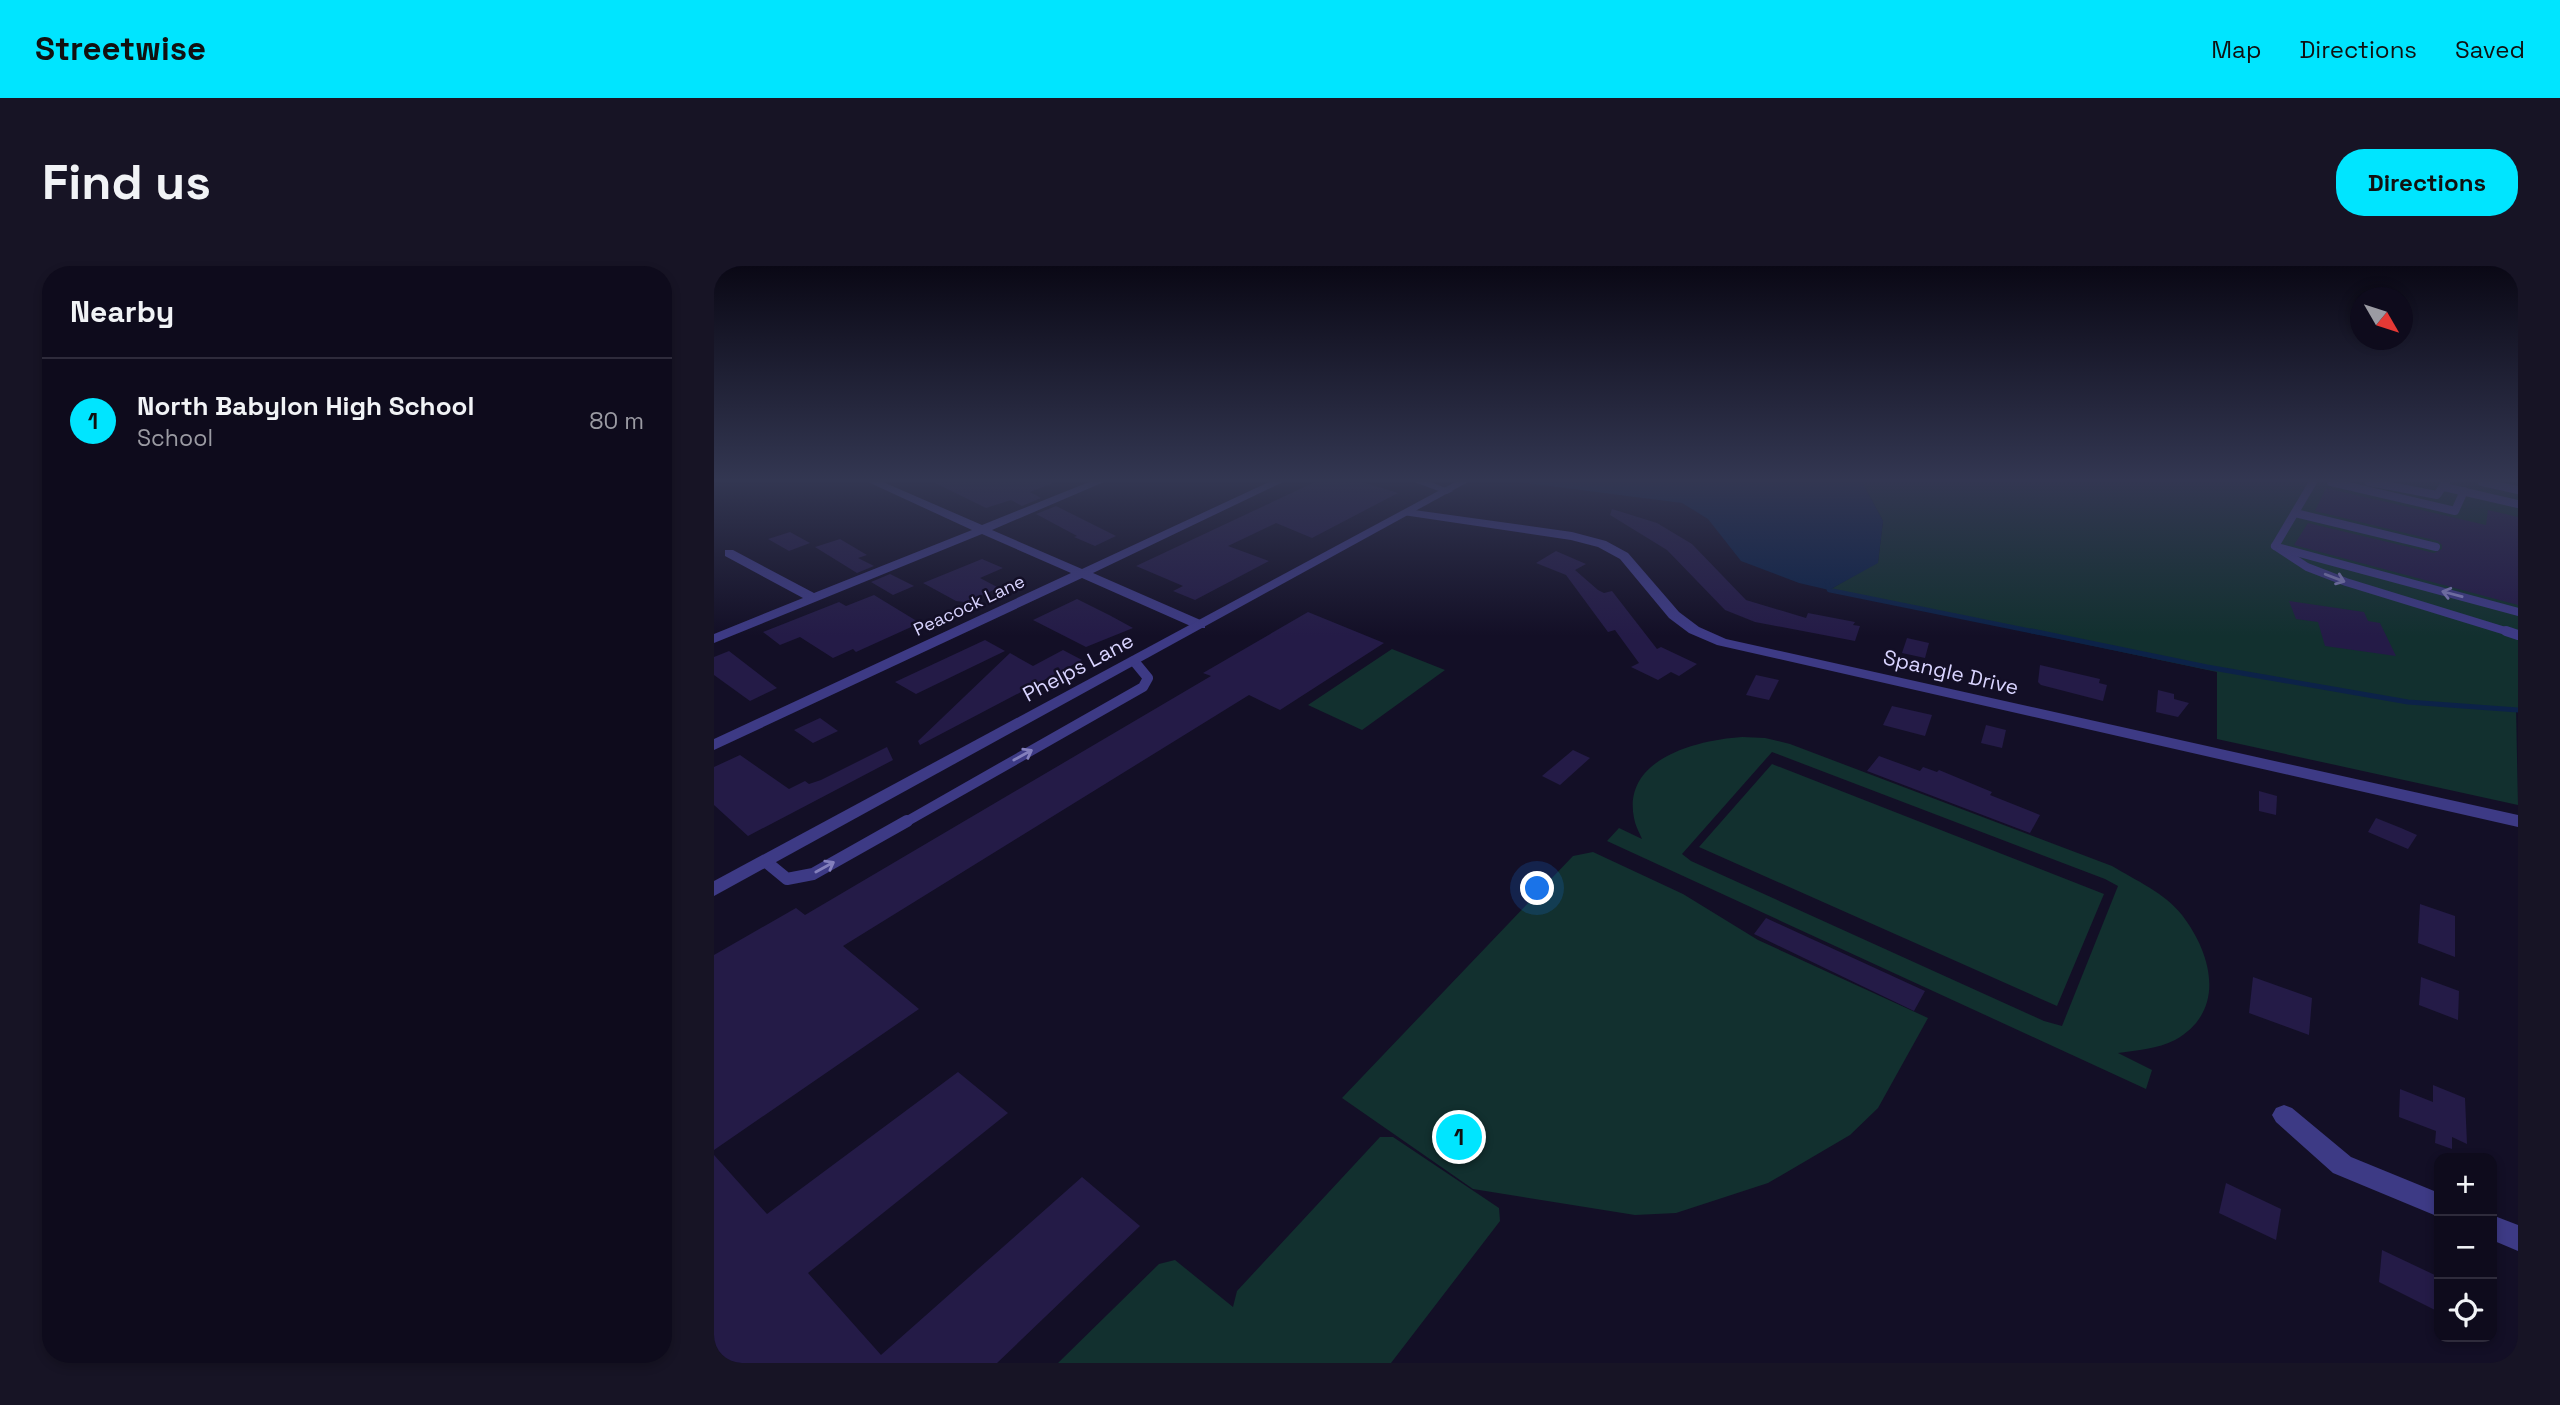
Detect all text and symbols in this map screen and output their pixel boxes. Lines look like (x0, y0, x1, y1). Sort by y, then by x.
text: Streetwise (35, 28, 206, 70)
text: Map (2211, 34, 2261, 65)
text: Directions (2299, 34, 2417, 65)
text: Saved (2455, 34, 2525, 65)
button: Directions (2336, 149, 2518, 216)
text: Find us (42, 151, 211, 213)
north arrow (2350, 287, 2413, 350)
text: Nearby (70, 292, 174, 331)
text: North Babylon High School (137, 389, 474, 423)
text: 1 (88, 406, 98, 436)
text: 80 m (589, 406, 644, 436)
text: School (137, 423, 213, 453)
street label: Peacock Lane (910, 569, 1028, 641)
one-way arrow (2324, 573, 2346, 585)
one-way arrow (2441, 587, 2463, 600)
street label: Phelps Lane (1018, 626, 1138, 708)
street label: Spangle Drive (1881, 643, 2021, 701)
one-way arrow (1013, 748, 1033, 762)
one-way arrow (815, 860, 835, 874)
your location (1520, 871, 1554, 905)
pin: 1 (1436, 1111, 1482, 1163)
map controls (2434, 1153, 2497, 1342)
button: + (2434, 1153, 2497, 1216)
button: − (2434, 1216, 2497, 1279)
button: locate (2434, 1279, 2497, 1342)

